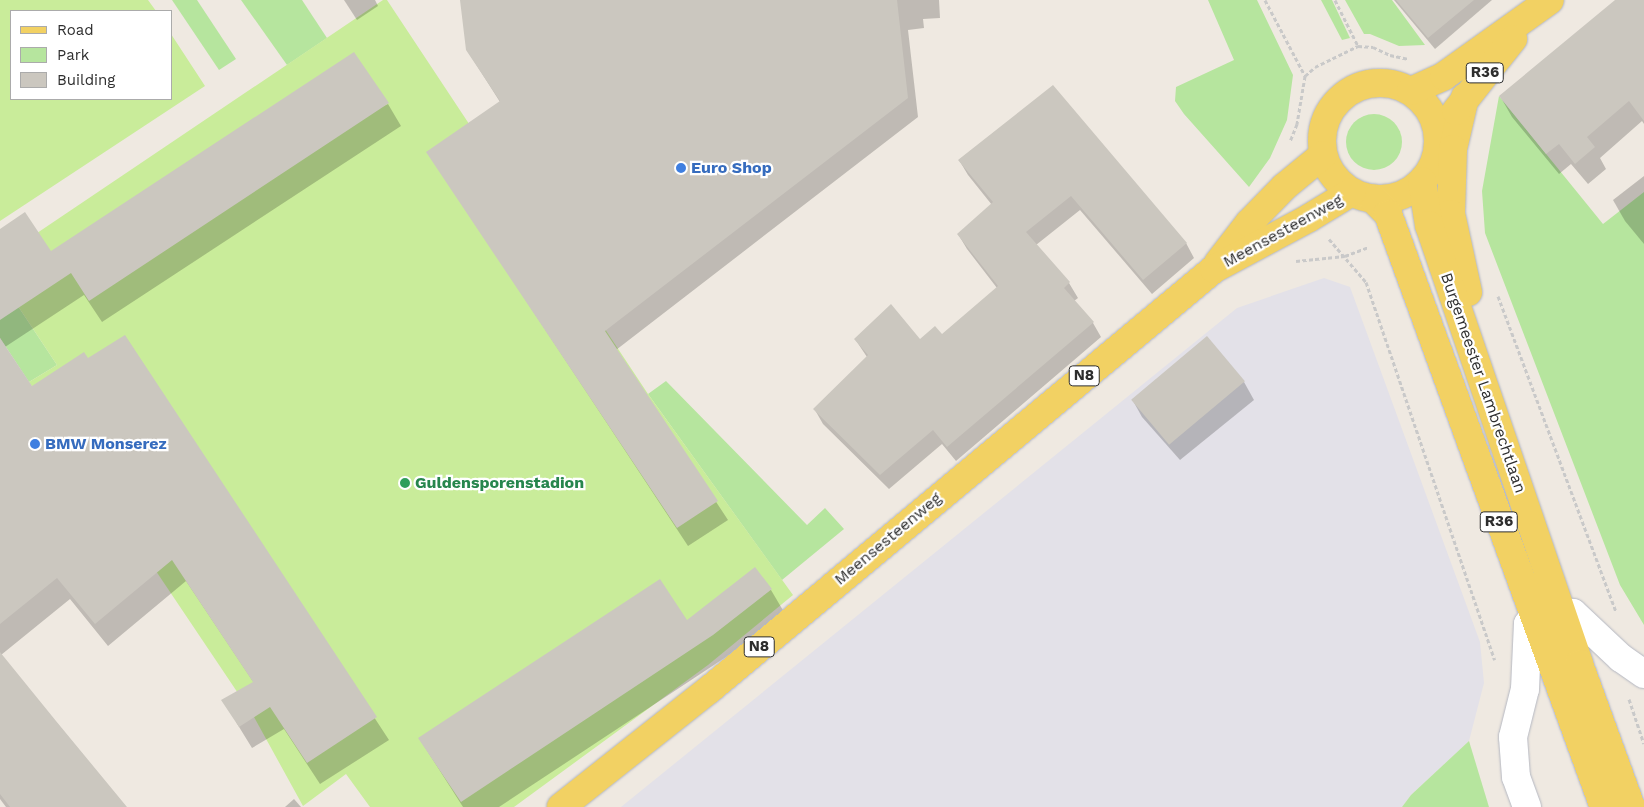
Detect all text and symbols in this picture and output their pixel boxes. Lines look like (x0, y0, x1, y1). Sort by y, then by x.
legend (10, 10, 172, 100)
text: Road (57, 21, 94, 39)
text: Park (57, 46, 89, 64)
road number: R36 (1465, 60, 1505, 86)
text: Building (57, 71, 115, 89)
place label: Euro Shop (691, 158, 772, 178)
marker: Euro Shop (675, 162, 687, 174)
street label: Meensesteenweg (1220, 190, 1346, 272)
street label: Burgemeester Lambrechtlaan (1436, 270, 1530, 496)
road number: N8 (1068, 364, 1100, 388)
place label: BMW Monserez (45, 434, 167, 454)
marker: BMW Monserez (29, 438, 41, 450)
place label: Guldensporenstadion (415, 473, 584, 493)
marker: Guldensporenstadion (399, 477, 411, 489)
street label: Meensesteenweg (831, 489, 945, 589)
road number: R36 (1479, 510, 1519, 534)
road number: N8 (743, 634, 775, 660)

